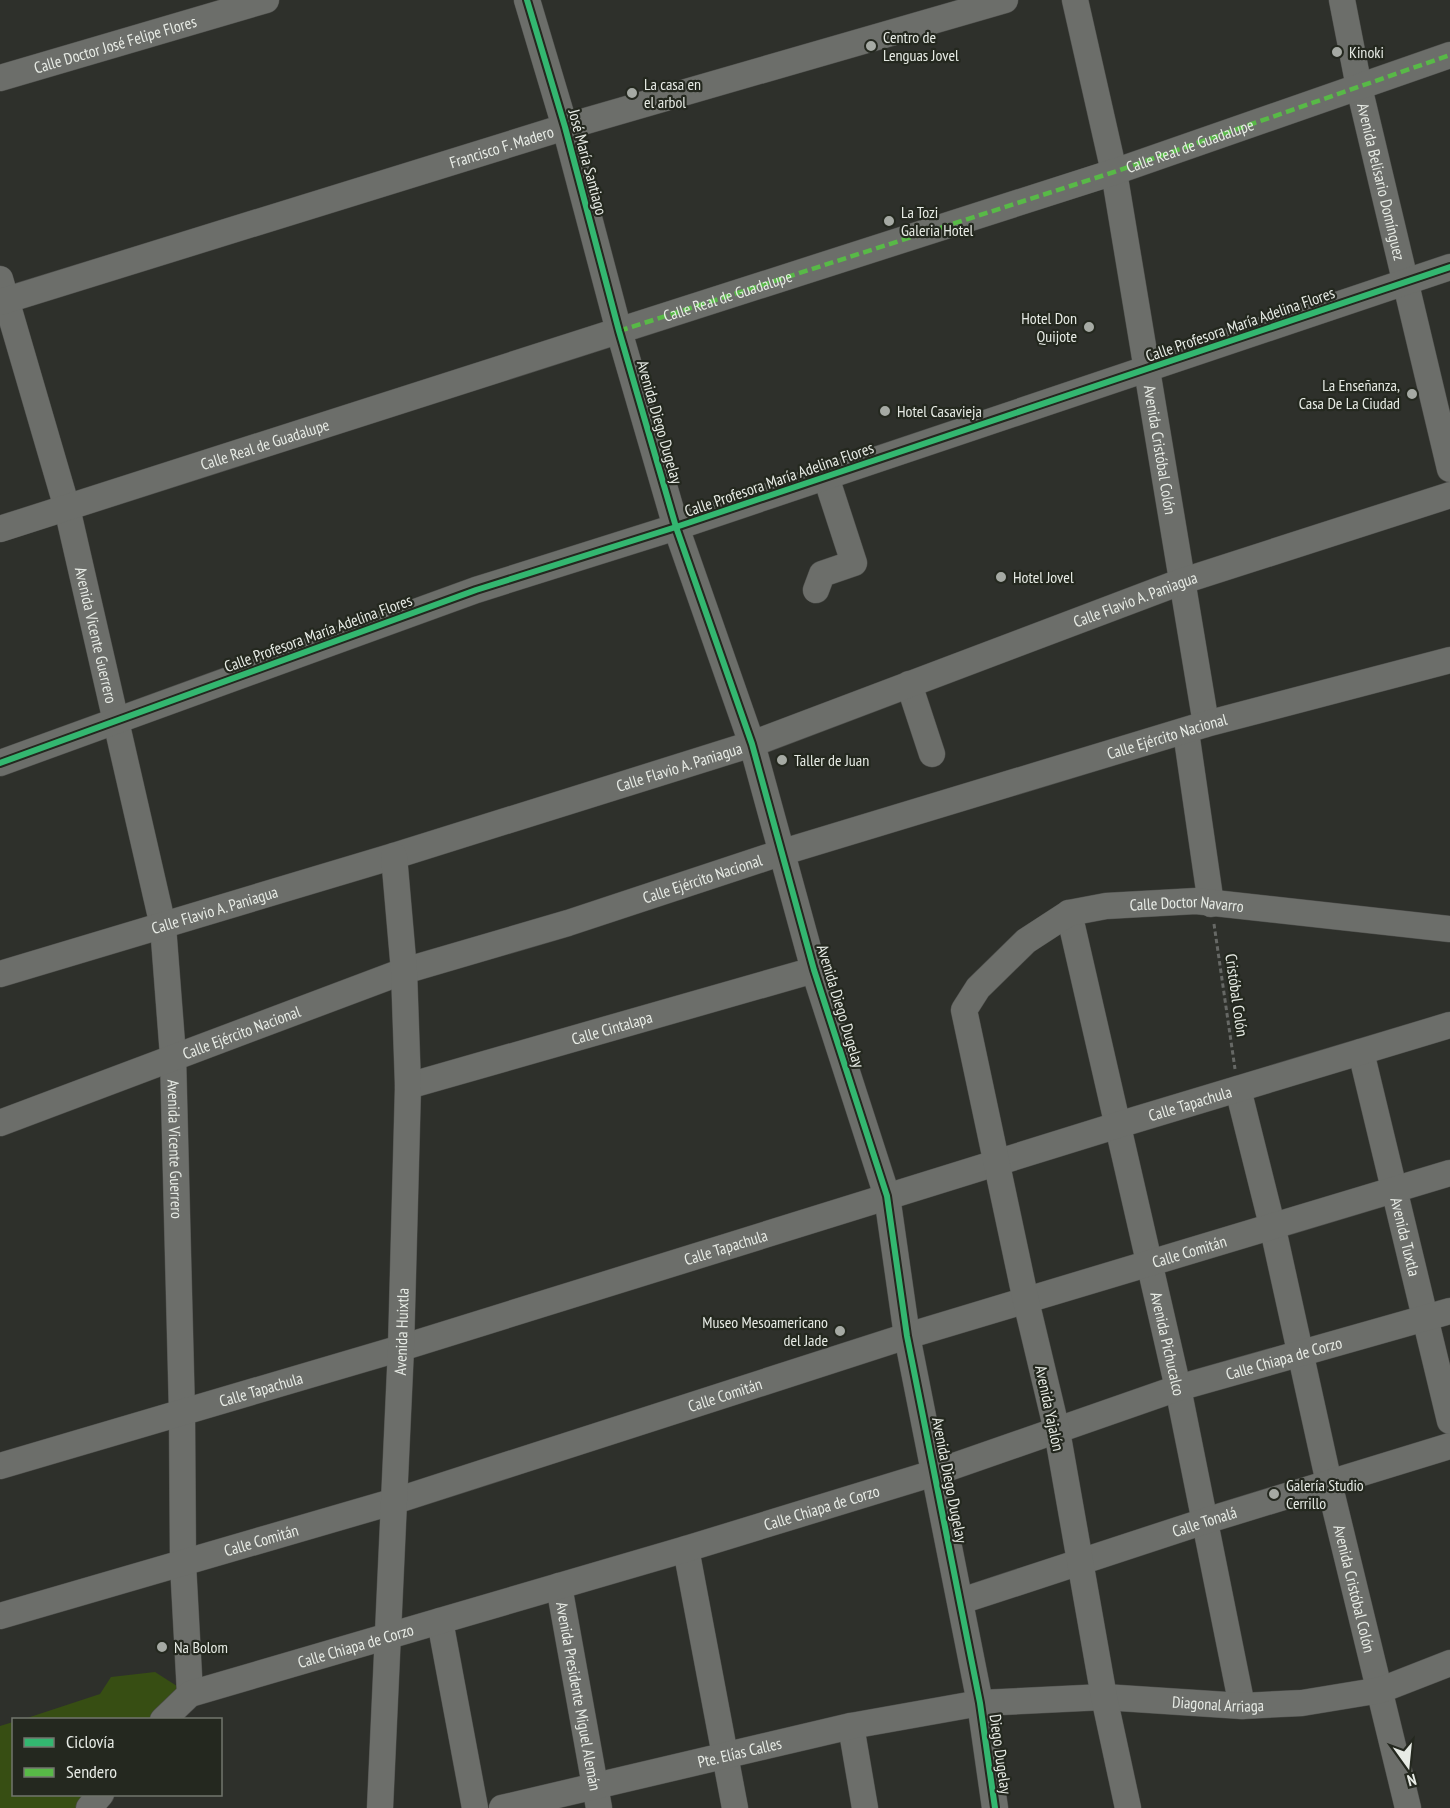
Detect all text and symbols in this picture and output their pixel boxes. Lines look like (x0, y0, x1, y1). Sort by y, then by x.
street label: Calle Doctor José Felipe Flores (32, 11, 199, 78)
place label: Centro de Lenguas Jovel (883, 27, 959, 65)
marker: Centro de Lenguas Jovel (864, 39, 878, 53)
place label: Kinoki (1349, 42, 1384, 62)
marker: Kinoki (1330, 45, 1344, 59)
place label: La casa en el arbol (644, 74, 701, 112)
marker: La casa en el arbol (625, 86, 639, 100)
street label: Avenida Belisario Domínguez (1353, 101, 1410, 263)
street label: José María Santiago (564, 106, 612, 217)
street label: Calle Real de Guadalupe (1123, 114, 1256, 177)
street label: Francisco F. Madero (447, 121, 556, 172)
place label: La Tozi Galeria Hotel (901, 202, 974, 240)
marker: La Tozi Galeria Hotel (882, 214, 896, 228)
street label: Calle Real de Guadalupe (661, 266, 794, 326)
street label: Calle Profesora María Adelina Flores (1143, 282, 1337, 366)
place label: Hotel Don Quijote (1021, 308, 1077, 346)
marker: Hotel Don Quijote (1082, 320, 1096, 334)
street label: Avenida Diego Dugelay (633, 358, 687, 486)
place label: La Enseñanza, Casa De La Ciudad (1299, 375, 1400, 413)
street label: Avenida Cristóbal Colón (1140, 384, 1181, 516)
marker: La Enseñanza, Casa De La Ciudad (1405, 387, 1419, 401)
place label: Hotel Casavieja (897, 401, 982, 421)
marker: Hotel Casavieja (878, 404, 892, 418)
street label: Calle Real de Guadalupe (198, 414, 332, 474)
street label: Calle Profesora María Adelina Flores (682, 437, 876, 521)
street label: Avenida Vicente Guerrero (71, 565, 122, 705)
place label: Hotel Jovel (1013, 567, 1074, 587)
street label: Calle Flavio A. Paniagua (1070, 567, 1200, 632)
marker: Hotel Jovel (994, 570, 1008, 584)
street label: Calle Profesora María Adelina Flores (221, 590, 415, 676)
street label: Calle Ejército Nacional (1104, 709, 1229, 763)
street label: Calle Flavio A. Paniagua (614, 738, 745, 796)
place label: Taller de Juan (794, 750, 869, 770)
marker: Taller de Juan (775, 753, 789, 767)
street label: Calle Ejército Nacional (640, 850, 765, 908)
street label: Calle Flavio A. Paniagua (149, 881, 280, 938)
street label: Calle Doctor Navarro (1129, 891, 1245, 916)
street label: Avenida Diego Dugelay (813, 942, 869, 1070)
street label: Cristóbal Colón (1221, 952, 1253, 1038)
street label: Calle Ejército Nacional (180, 1001, 303, 1063)
street label: Calle Cintalapa (569, 1007, 655, 1049)
street label: Avenida Vicente Guerrero (164, 1079, 187, 1219)
street label: Calle Tapachula (1146, 1081, 1234, 1125)
street label: Avenida Tuxtla (1386, 1195, 1425, 1278)
street label: Calle Tapachula (682, 1225, 770, 1269)
street label: Calle Comitán (1150, 1231, 1229, 1272)
street label: Avenida Huixtla (390, 1288, 413, 1376)
street label: Avenida Pichucalco (1146, 1290, 1189, 1397)
place label: Museo Mesoamericano del Jade (702, 1312, 828, 1350)
marker: Museo Mesoamericano del Jade (833, 1324, 847, 1338)
street label: Calle Chiapa de Corzo (1224, 1332, 1344, 1384)
street label: Avenida Yajalón (1031, 1363, 1069, 1453)
street label: Calle Tapachula (217, 1367, 305, 1411)
street label: Calle Comitán (685, 1373, 764, 1416)
street label: Avenida Diego Dugelay (928, 1415, 972, 1545)
place label: Galería Studio Cerrillo (1286, 1475, 1364, 1513)
street label: Calle Chiapa de Corzo (761, 1480, 882, 1535)
marker: Galería Studio Cerrillo (1267, 1487, 1281, 1501)
street label: Calle Tonalá (1169, 1502, 1239, 1541)
street label: Calle Comitán (222, 1520, 301, 1560)
street label: Avenida Cristóbal Colón (1329, 1523, 1380, 1654)
street label: Avenida Presidente Miguel Alemán (552, 1600, 606, 1792)
street label: Calle Chiapa de Corzo (295, 1619, 416, 1672)
place label: Na Bolom (174, 1637, 228, 1657)
marker: Na Bolom (155, 1640, 169, 1654)
street label: Diagonal Arriaga (1172, 1691, 1264, 1716)
street label: Diego Dugelay (985, 1713, 1017, 1795)
legend (12, 1718, 222, 1796)
text: Ciclovía (66, 1730, 114, 1753)
street label: Pte. Elías Calles (696, 1733, 784, 1772)
north arrow (1378, 1736, 1438, 1796)
text: Sendero (66, 1760, 117, 1783)
text: N (1405, 1770, 1419, 1791)

